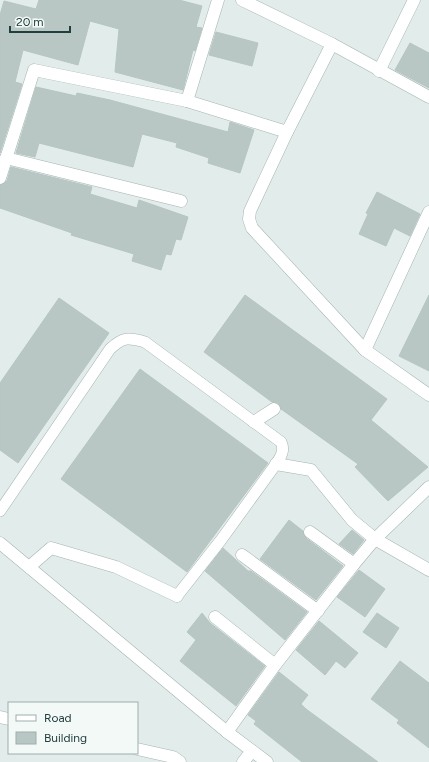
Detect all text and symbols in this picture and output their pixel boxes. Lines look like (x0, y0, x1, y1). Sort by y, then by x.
scale bar (10, 8, 70, 34)
text: 20 m (16, 15, 44, 29)
legend (8, 702, 138, 754)
text: Road (44, 711, 72, 725)
text: Building (44, 731, 87, 745)

